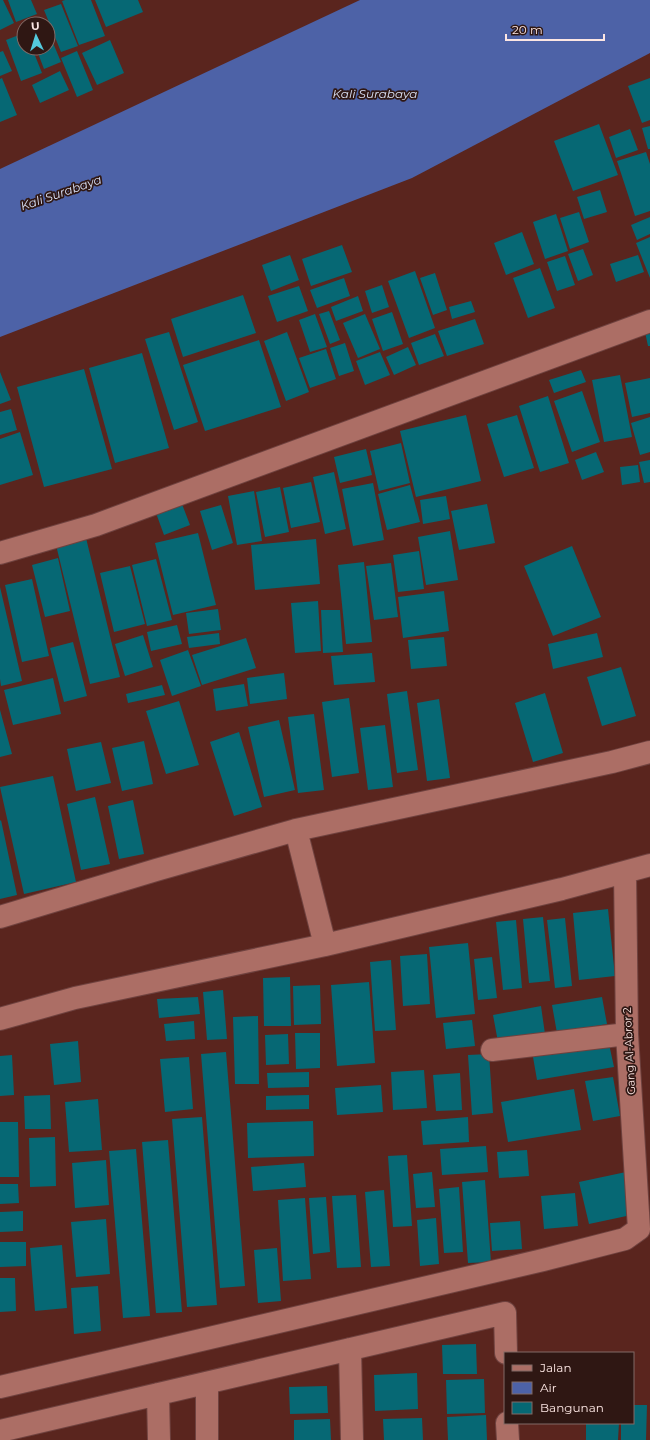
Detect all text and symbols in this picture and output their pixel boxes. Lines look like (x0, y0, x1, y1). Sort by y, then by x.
north arrow (16, 16, 56, 56)
scale bar (506, 16, 604, 42)
text: U (30, 19, 40, 33)
text: 20 m (512, 22, 543, 37)
water label: Kali Surabaya (333, 86, 417, 101)
water label: Kali Surabaya (18, 172, 103, 213)
street label: Gang Al-Abror 2 (620, 1007, 638, 1095)
legend (504, 1352, 634, 1424)
text: Jalan (539, 1360, 572, 1375)
text: Air (540, 1380, 557, 1395)
text: Bangunan (540, 1400, 604, 1415)

